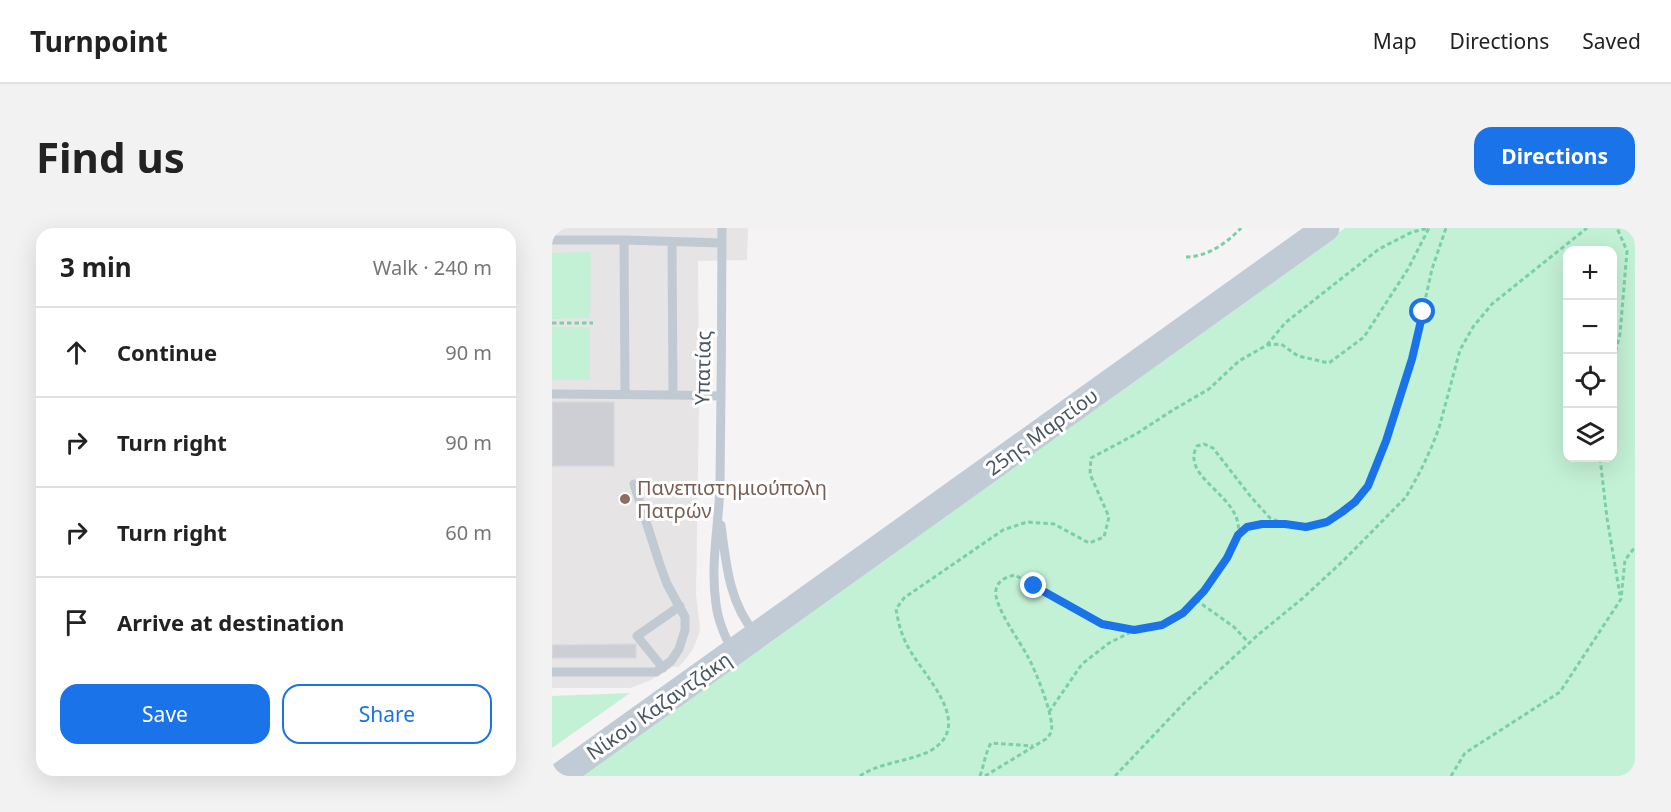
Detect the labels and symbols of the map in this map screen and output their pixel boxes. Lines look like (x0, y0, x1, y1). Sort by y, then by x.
route start (1409, 298, 1435, 324)
street label: Υπατίας (688, 330, 717, 405)
street label: 25ης Μαρτίου (980, 382, 1103, 481)
place label: Πανεπιστημιούπολη Πατρών (637, 474, 827, 524)
marker: Πανεπιστημιούπολη Πατρών (618, 492, 632, 506)
route end (1020, 572, 1046, 598)
street label: Νίκου Καζαντζάκη (581, 645, 736, 766)

